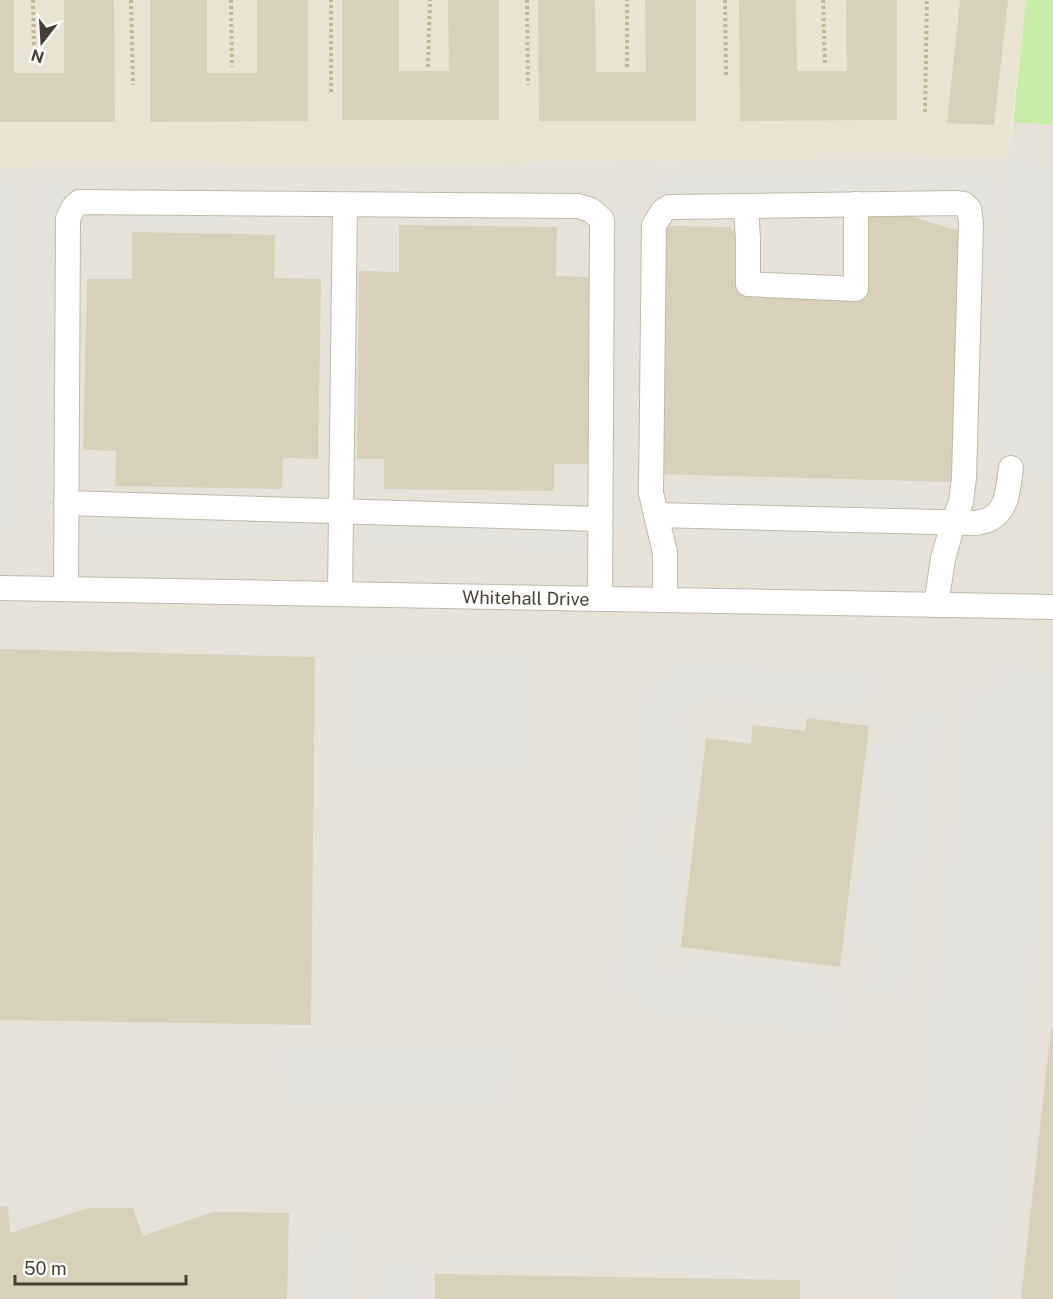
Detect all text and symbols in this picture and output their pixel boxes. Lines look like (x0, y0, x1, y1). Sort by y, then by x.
north arrow (12, 12, 72, 72)
text: N (29, 45, 47, 67)
street label: Whitehall Drive (462, 586, 590, 609)
scale bar (15, 1248, 186, 1286)
text: 50 m (24, 1258, 67, 1279)

